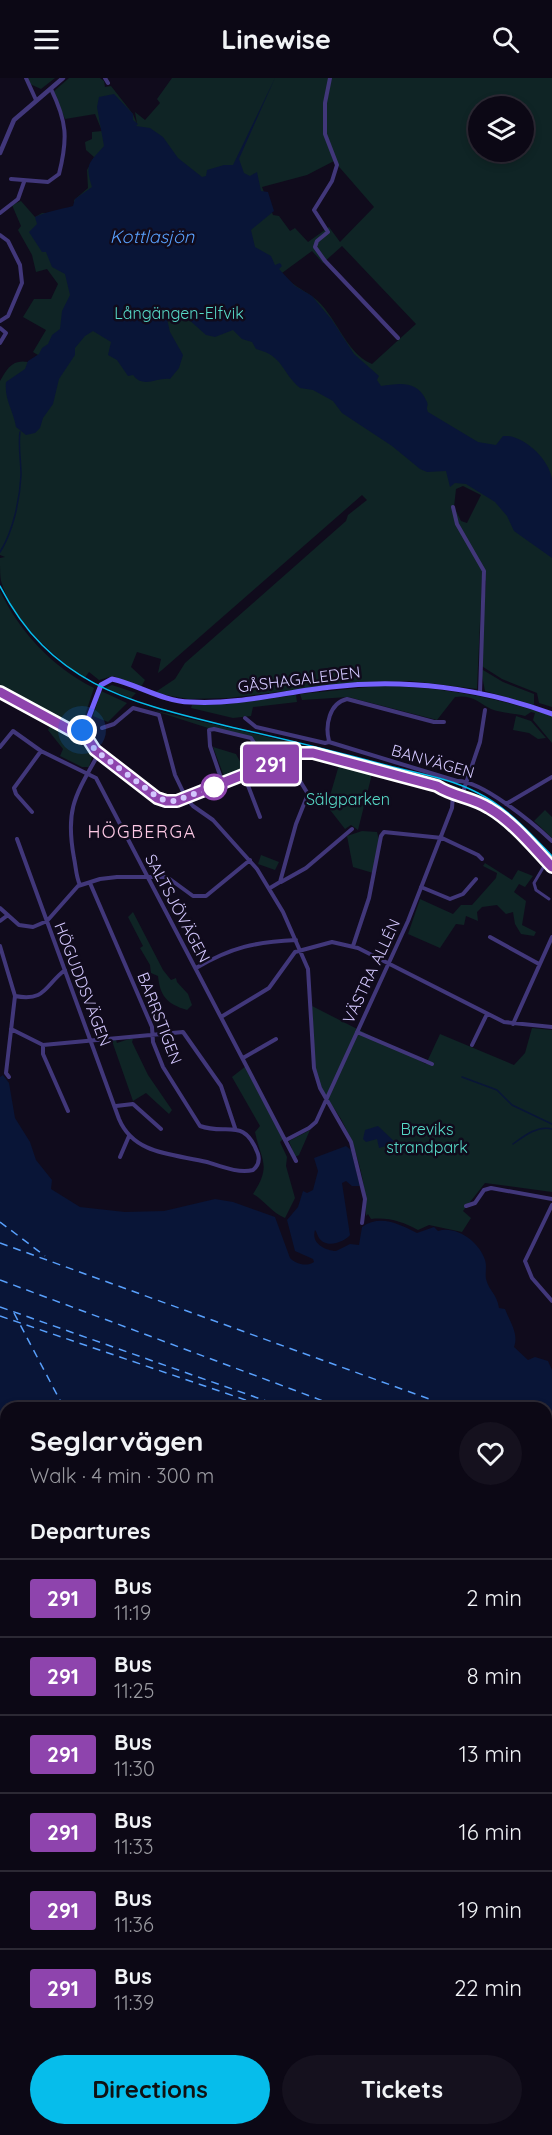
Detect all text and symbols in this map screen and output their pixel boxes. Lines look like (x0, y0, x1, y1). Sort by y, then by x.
text: Linewise (221, 22, 331, 56)
icon: menu (30, 23, 63, 56)
icon: search (489, 23, 522, 56)
map controls (468, 96, 534, 162)
button: layers (468, 96, 534, 162)
water label: Kottlasjön (110, 225, 195, 248)
park label: Långängen-Elfvik (114, 303, 244, 323)
street label: GÅSHAGALEDEN (236, 662, 362, 696)
your location (67, 715, 97, 745)
street label: BANVÄGEN (389, 740, 477, 782)
line badge: 291 (236, 744, 306, 784)
text: 291 (255, 751, 287, 777)
unlabelled marker (201, 774, 227, 800)
park label: Sälgparken (306, 789, 390, 809)
district label: HÖGBERGA (87, 820, 197, 843)
street label: SALTSJÖVÄGEN (141, 850, 215, 966)
street label: VÄSTRA ALLÉN (338, 915, 404, 1027)
street label: HÖGUDDSVÄGEN (50, 919, 116, 1049)
street label: BARRSTIGEN (133, 969, 187, 1067)
park label: Breviks strandpark (386, 1119, 468, 1157)
button: heart (459, 1422, 522, 1485)
text: Seglarvägen (30, 1423, 203, 1458)
text: Walk · 4 min · 300 m (30, 1463, 214, 1488)
text: Departures (30, 1517, 151, 1545)
text: Bus (114, 1572, 152, 1600)
text: 2 min (466, 1584, 522, 1612)
text: 291 (47, 1585, 79, 1611)
text: 11:19 (114, 1600, 151, 1625)
text: Bus (114, 1650, 152, 1678)
text: 8 min (467, 1662, 522, 1690)
text: 291 (47, 1663, 79, 1689)
text: 11:25 (114, 1678, 155, 1703)
text: Bus (114, 1728, 152, 1756)
text: 13 min (459, 1740, 522, 1768)
text: 291 (47, 1741, 79, 1767)
text: 11:30 (114, 1756, 155, 1781)
text: Bus (114, 1806, 152, 1834)
text: 16 min (459, 1818, 522, 1846)
text: 291 (47, 1819, 79, 1845)
text: 11:33 (114, 1834, 154, 1859)
text: Bus (114, 1884, 152, 1912)
text: 19 min (458, 1896, 522, 1924)
text: 291 (47, 1897, 79, 1923)
text: 11:36 (114, 1912, 154, 1937)
text: Bus (114, 1962, 152, 1990)
text: 22 min (454, 1974, 522, 2002)
text: 291 (47, 1975, 79, 2001)
text: 11:39 (114, 1990, 154, 2015)
button: Directions (30, 2055, 270, 2124)
button: Tickets (282, 2055, 522, 2124)

